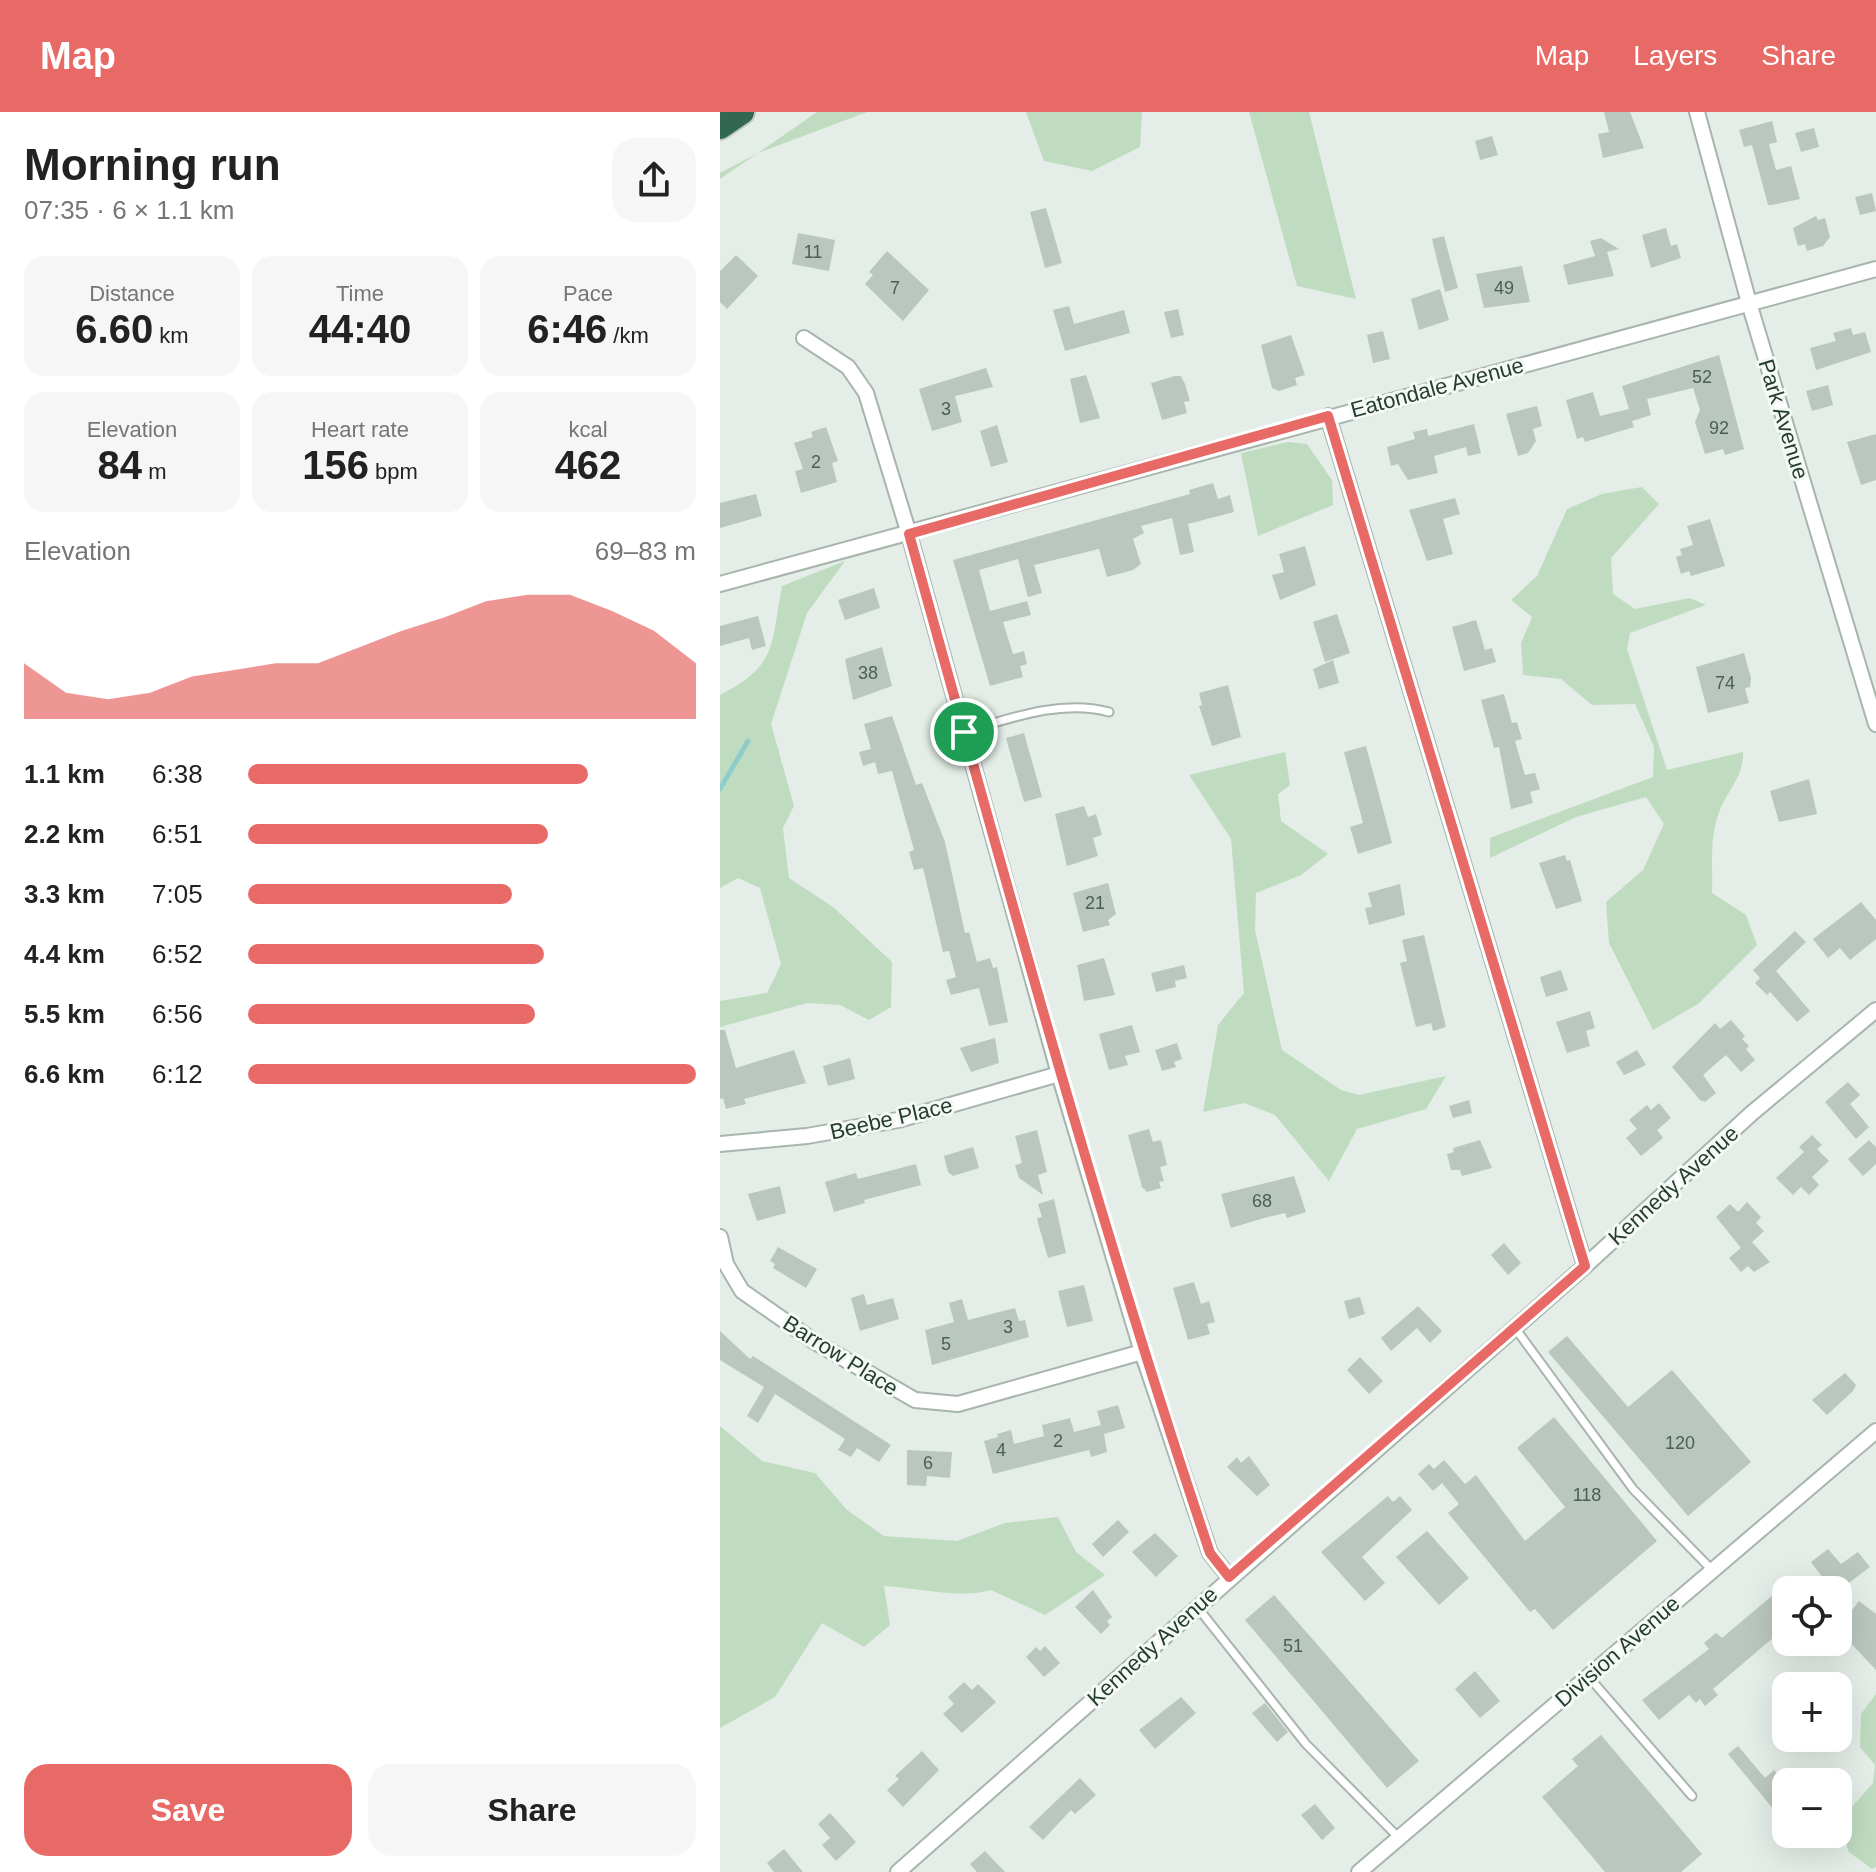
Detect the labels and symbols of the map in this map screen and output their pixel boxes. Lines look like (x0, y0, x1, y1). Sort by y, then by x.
house number: 11 (804, 242, 822, 262)
house number: 7 (890, 278, 900, 298)
house number: 49 (1494, 278, 1514, 298)
street label: Eatondale Avenue (1348, 352, 1526, 423)
street label: Park Avenue (1753, 356, 1814, 482)
house number: 52 (1692, 367, 1712, 387)
house number: 3 (941, 399, 951, 419)
house number: 92 (1709, 418, 1729, 438)
house number: 2 (811, 452, 821, 472)
house number: 38 (858, 663, 878, 683)
house number: 74 (1715, 673, 1735, 693)
pin (930, 698, 998, 766)
house number: 21 (1085, 893, 1105, 913)
street label: Beebe Place (828, 1092, 955, 1145)
street label: Kennedy Avenue (1603, 1121, 1743, 1250)
house number: 68 (1252, 1191, 1272, 1211)
street label: Barrow Place (779, 1310, 903, 1401)
house number: 3 (1003, 1317, 1013, 1337)
house number: 5 (941, 1334, 951, 1354)
house number: 2 (1053, 1431, 1063, 1451)
house number: 120 (1665, 1433, 1695, 1453)
house number: 4 (996, 1440, 1006, 1460)
house number: 6 (923, 1453, 933, 1473)
house number: 118 (1573, 1485, 1601, 1505)
street label: Kennedy Avenue (1082, 1582, 1222, 1711)
street label: Division Avenue (1550, 1591, 1684, 1712)
house number: 51 (1283, 1636, 1303, 1656)

